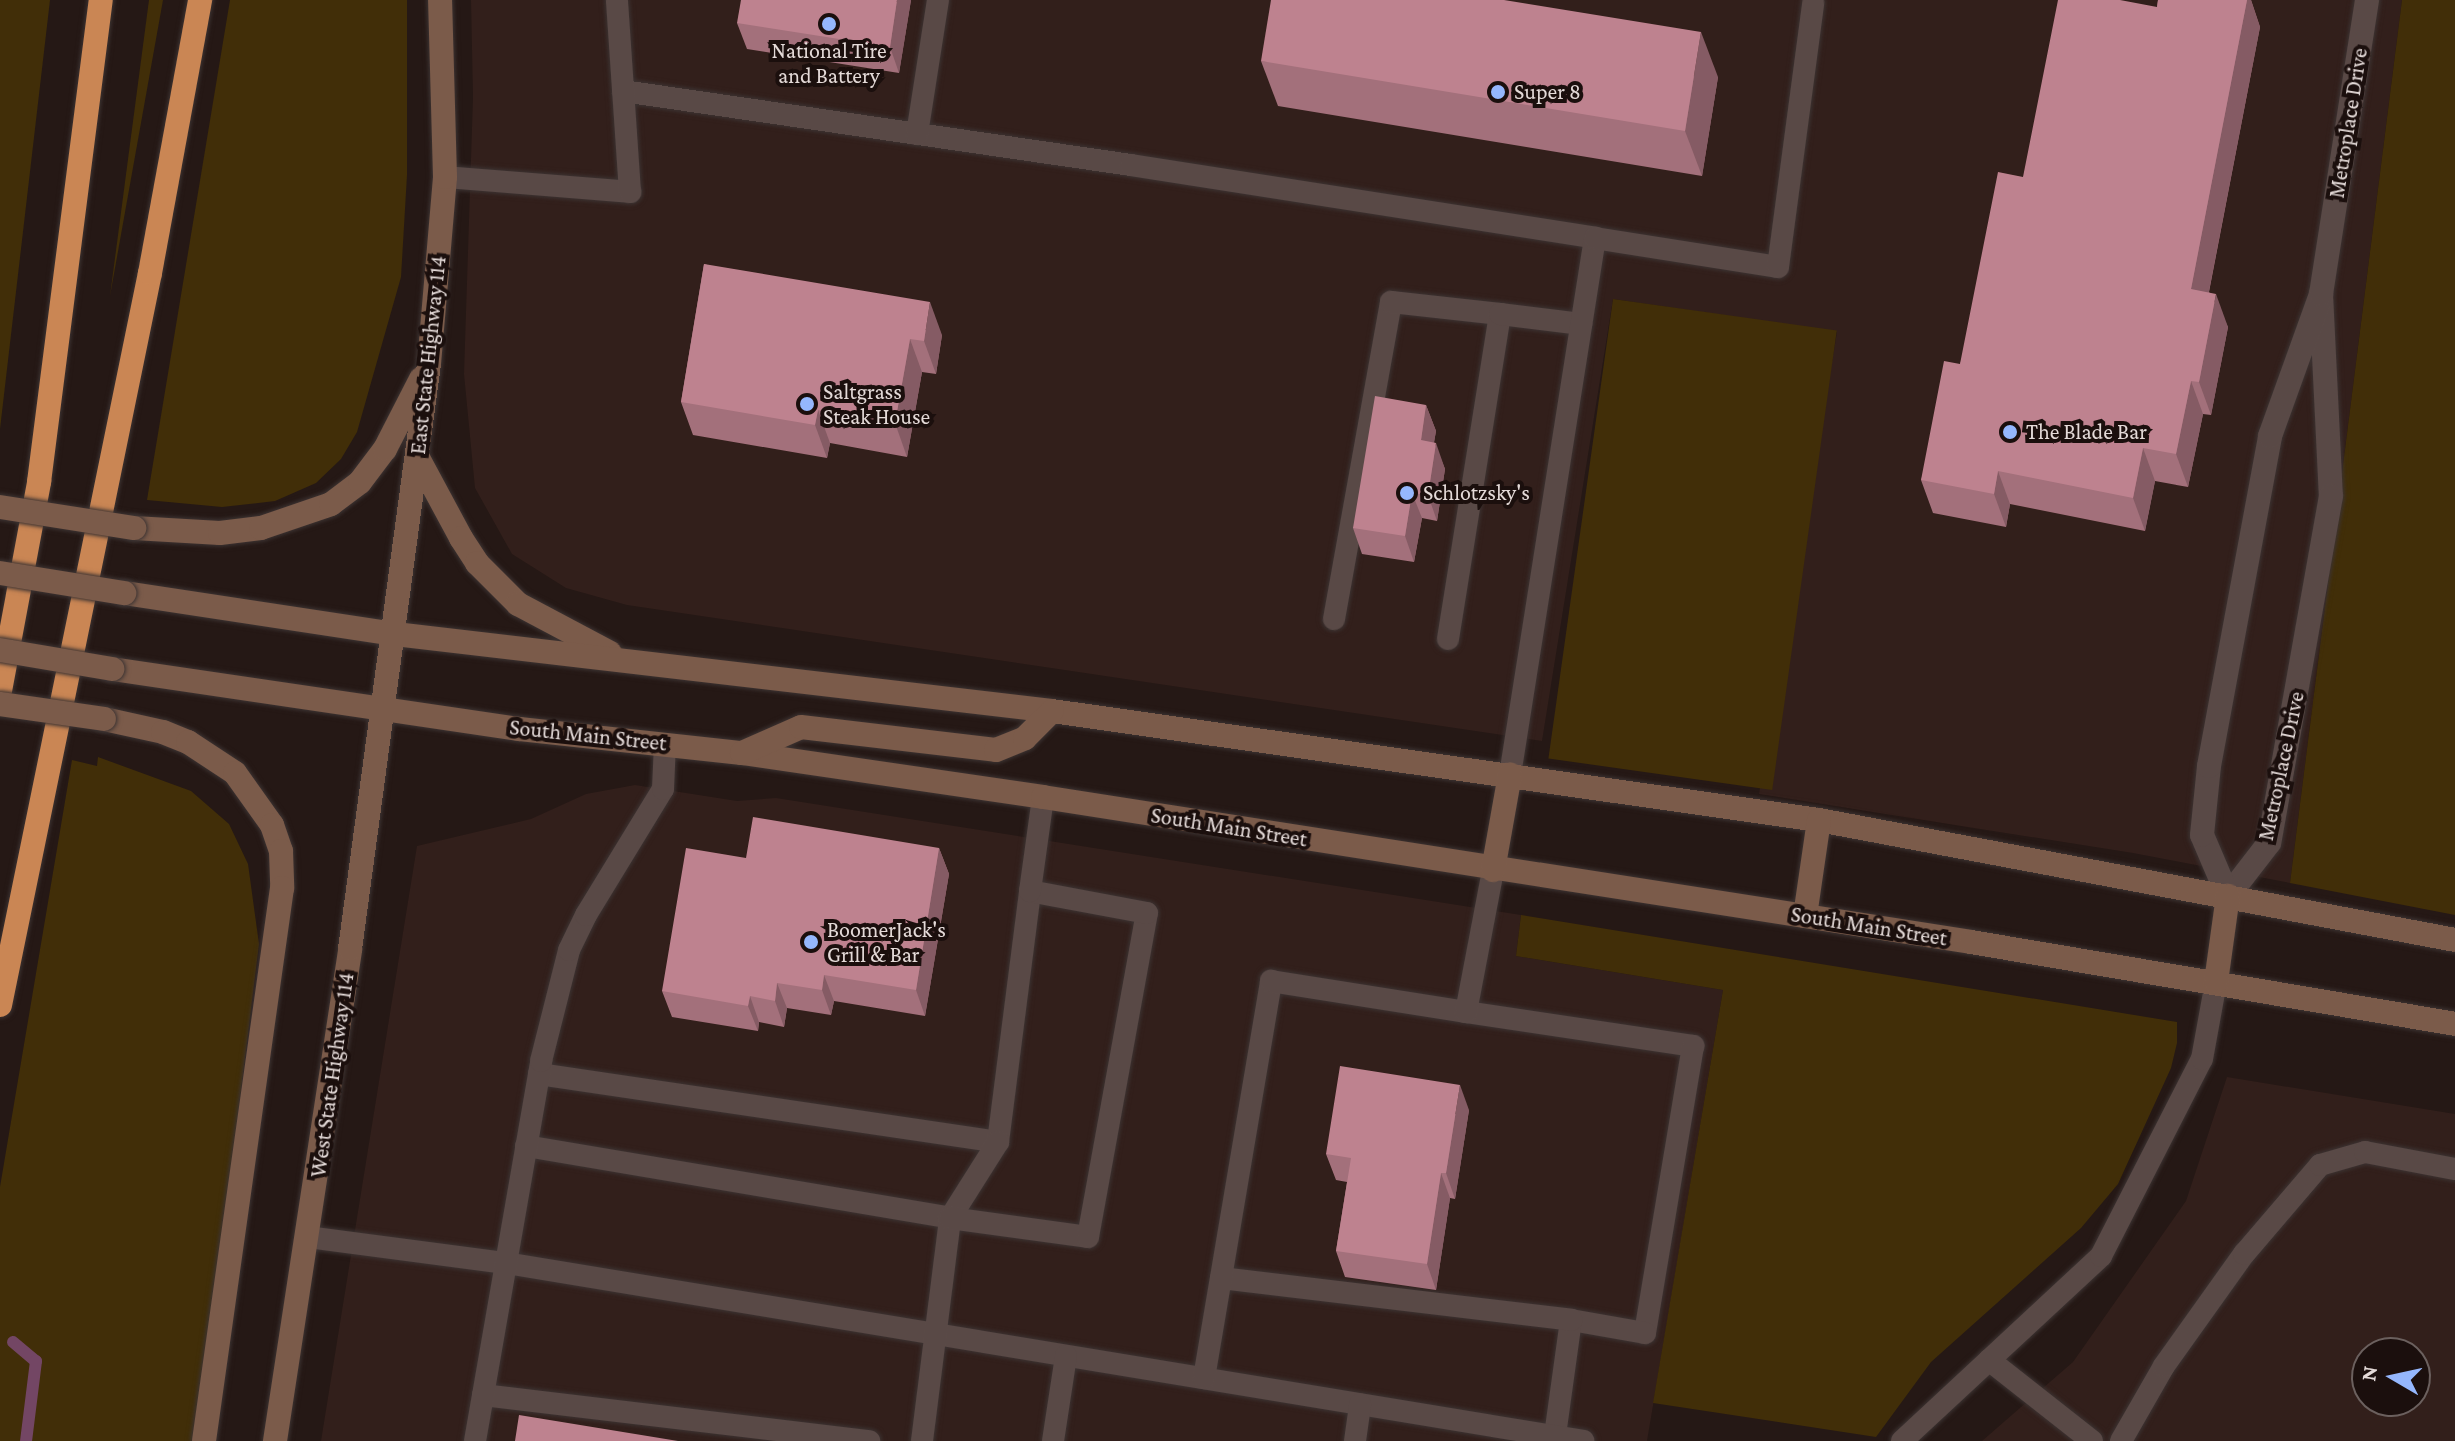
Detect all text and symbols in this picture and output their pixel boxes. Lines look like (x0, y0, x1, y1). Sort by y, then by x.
marker: National Tire and Battery (820, 15, 838, 33)
place label: National Tire and Battery (771, 37, 887, 88)
street label: Metroplace Drive (2323, 46, 2373, 200)
place label: Super 8 (1514, 79, 1581, 105)
marker: Super 8 (1489, 83, 1507, 101)
street label: East State Highway 114 (404, 254, 452, 456)
place label: Saltgrass Steak House (823, 378, 930, 430)
marker: Saltgrass Steak House (798, 395, 816, 413)
place label: The Blade Bar (2026, 419, 2147, 445)
marker: The Blade Bar (2001, 423, 2019, 441)
place label: Schlotzsky's (1423, 480, 1530, 506)
marker: Schlotzsky's (1398, 484, 1416, 502)
street label: Metroplace Drive (2252, 689, 2310, 843)
street label: South Main Street (508, 714, 668, 756)
street label: South Main Street (1149, 802, 1309, 852)
street label: South Main Street (1789, 901, 1949, 951)
place label: BoomerJack's Grill & Bar (827, 916, 946, 968)
marker: BoomerJack's Grill & Bar (802, 933, 820, 951)
street label: West State Highway 114 (305, 971, 359, 1179)
north arrow (2351, 1337, 2431, 1417)
text: N (2355, 1364, 2382, 1383)

